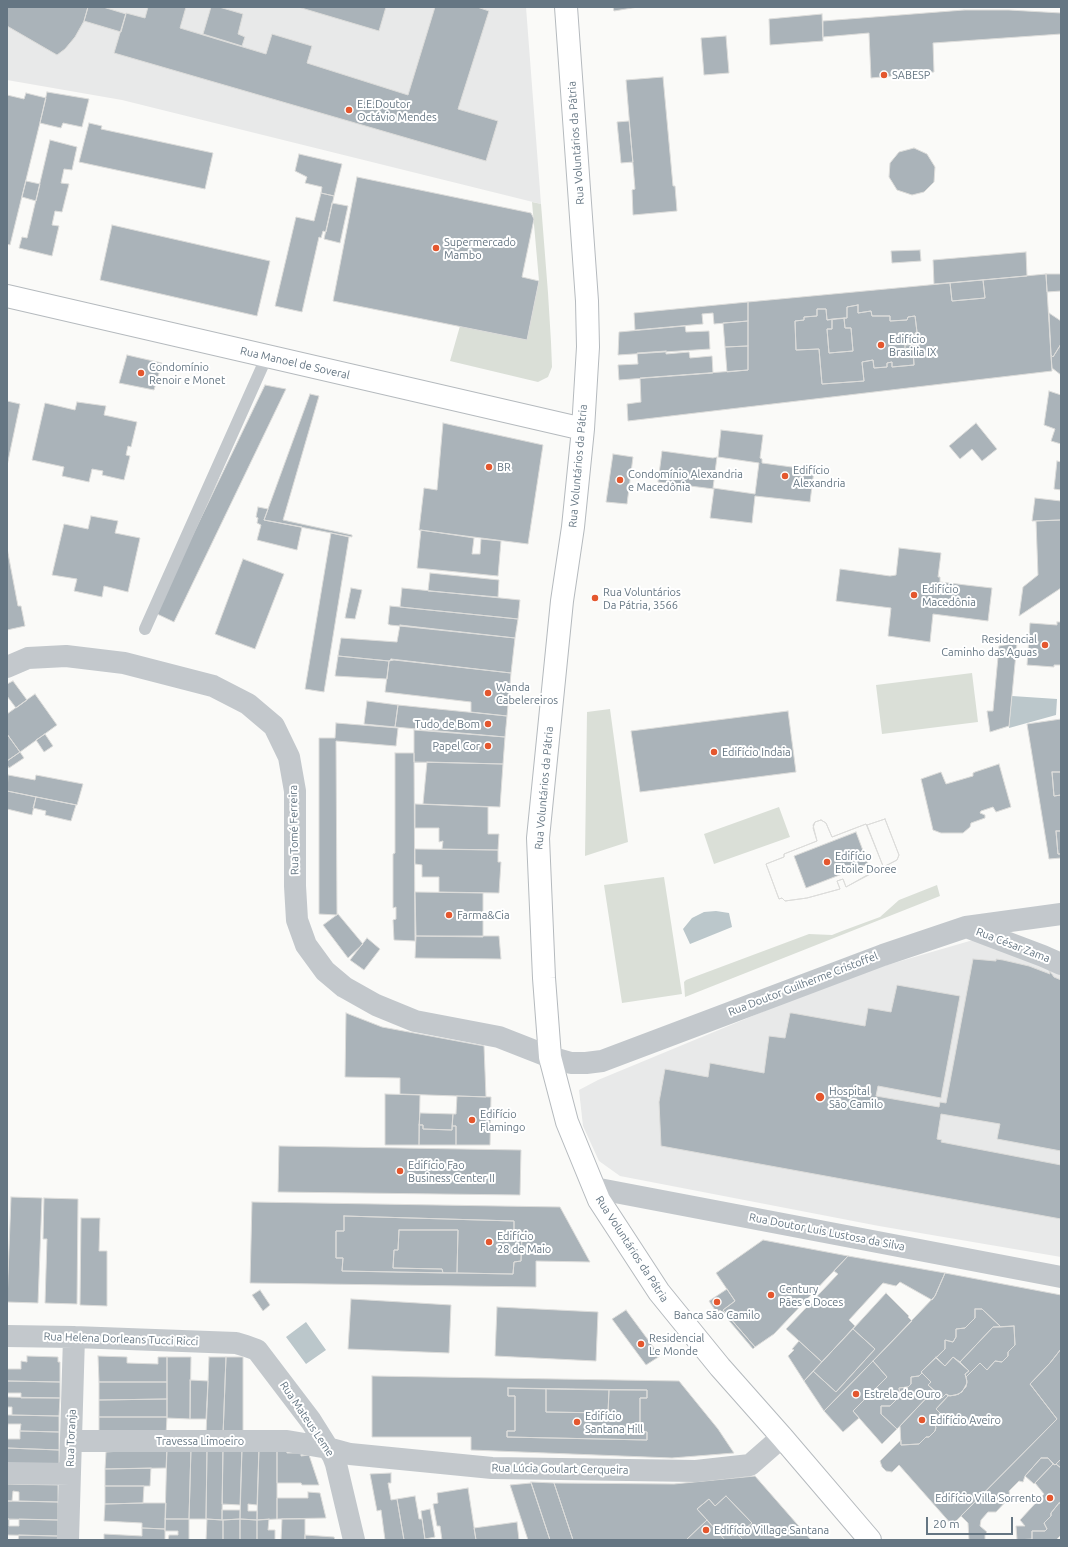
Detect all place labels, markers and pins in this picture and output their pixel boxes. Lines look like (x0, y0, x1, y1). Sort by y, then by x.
place label: SABESP (892, 68, 930, 82)
marker: SABESP (879, 70, 889, 80)
place label: E.E.Doutor Octávio Mendes (357, 97, 437, 123)
marker: E.E.Doutor Octávio Mendes (344, 105, 354, 115)
place label: Supermercado Mambo (444, 235, 516, 261)
marker: Supermercado Mambo (431, 243, 441, 253)
place label: Edifício Brasilia IX (889, 332, 937, 358)
marker: Edifício Brasilia IX (876, 340, 886, 350)
place label: Condomínio Renoir e Monet (149, 360, 225, 386)
marker: Condomínio Renoir e Monet (136, 368, 146, 378)
place label: BR (497, 460, 511, 474)
marker: BR (484, 462, 494, 472)
place label: Edifício Alexandria (793, 463, 845, 489)
place label: Condomínio Alexandria e Macedônia (628, 467, 743, 493)
marker: Edifício Alexandria (780, 471, 790, 481)
marker: Condomínio Alexandria e Macedônia (615, 475, 625, 485)
place label: Edifício Macedônia (922, 582, 976, 608)
place label: Rua Voluntários Da Pátria, 3566 (603, 585, 681, 611)
marker: Edifício Macedônia (909, 590, 919, 600)
marker: Rua Voluntários Da Pátria, 3566 (590, 593, 600, 603)
place label: Residencial Caminho das Aguas (941, 632, 1037, 658)
marker: Residencial Caminho das Aguas (1040, 640, 1050, 650)
place label: Wanda Cabelereiros (496, 680, 558, 706)
marker: Wanda Cabelereiros (483, 688, 493, 698)
place label: Tudo de Bom (415, 717, 480, 731)
marker: Tudo de Bom (483, 719, 493, 729)
place label: Papel Cor (433, 739, 480, 753)
marker: Papel Cor (483, 741, 493, 751)
place label: Edifício Indaia (722, 745, 791, 759)
marker: Edifício Indaia (709, 747, 719, 757)
place label: Edifício Etoile Doree (835, 849, 897, 875)
marker: Edifício Etoile Doree (822, 857, 832, 867)
place label: Farma&Cia (457, 908, 510, 922)
marker: Farma&Cia (444, 910, 454, 920)
place label: Hospital São Camilo (829, 1084, 883, 1110)
marker: Hospital São Camilo (814, 1091, 826, 1103)
place label: Edifício Flamingo (480, 1107, 526, 1133)
marker: Edifício Flamingo (467, 1115, 477, 1125)
place label: Edifício Fao Business Center II (408, 1158, 495, 1184)
marker: Edifício Fao Business Center II (395, 1166, 405, 1176)
place label: Edifício 28 de Maio (497, 1229, 551, 1255)
marker: Edifício 28 de Maio (484, 1237, 494, 1247)
place label: Century Pães e Doces (779, 1282, 843, 1308)
marker: Century Pães e Doces (766, 1290, 776, 1300)
marker: Banca São Camilo (712, 1297, 722, 1307)
place label: Banca São Camilo (674, 1308, 760, 1322)
place label: Residencial Le Monde (649, 1331, 704, 1357)
marker: Residencial Le Monde (636, 1339, 646, 1349)
place label: Estrela de Ouro (864, 1387, 941, 1401)
marker: Estrela de Ouro (851, 1389, 861, 1399)
place label: Edifício Santana Hill (585, 1409, 643, 1435)
place label: Edifício Aveiro (930, 1413, 1001, 1427)
marker: Edifício Aveiro (917, 1415, 927, 1425)
marker: Edifício Santana Hill (572, 1417, 582, 1427)
place label: Edifício Villa Sorrento (935, 1491, 1042, 1505)
marker: Edifício Villa Sorrento (1045, 1493, 1055, 1503)
place label: Edifício Village Santana (714, 1523, 829, 1537)
marker: Edifício Village Santana (701, 1525, 711, 1535)

